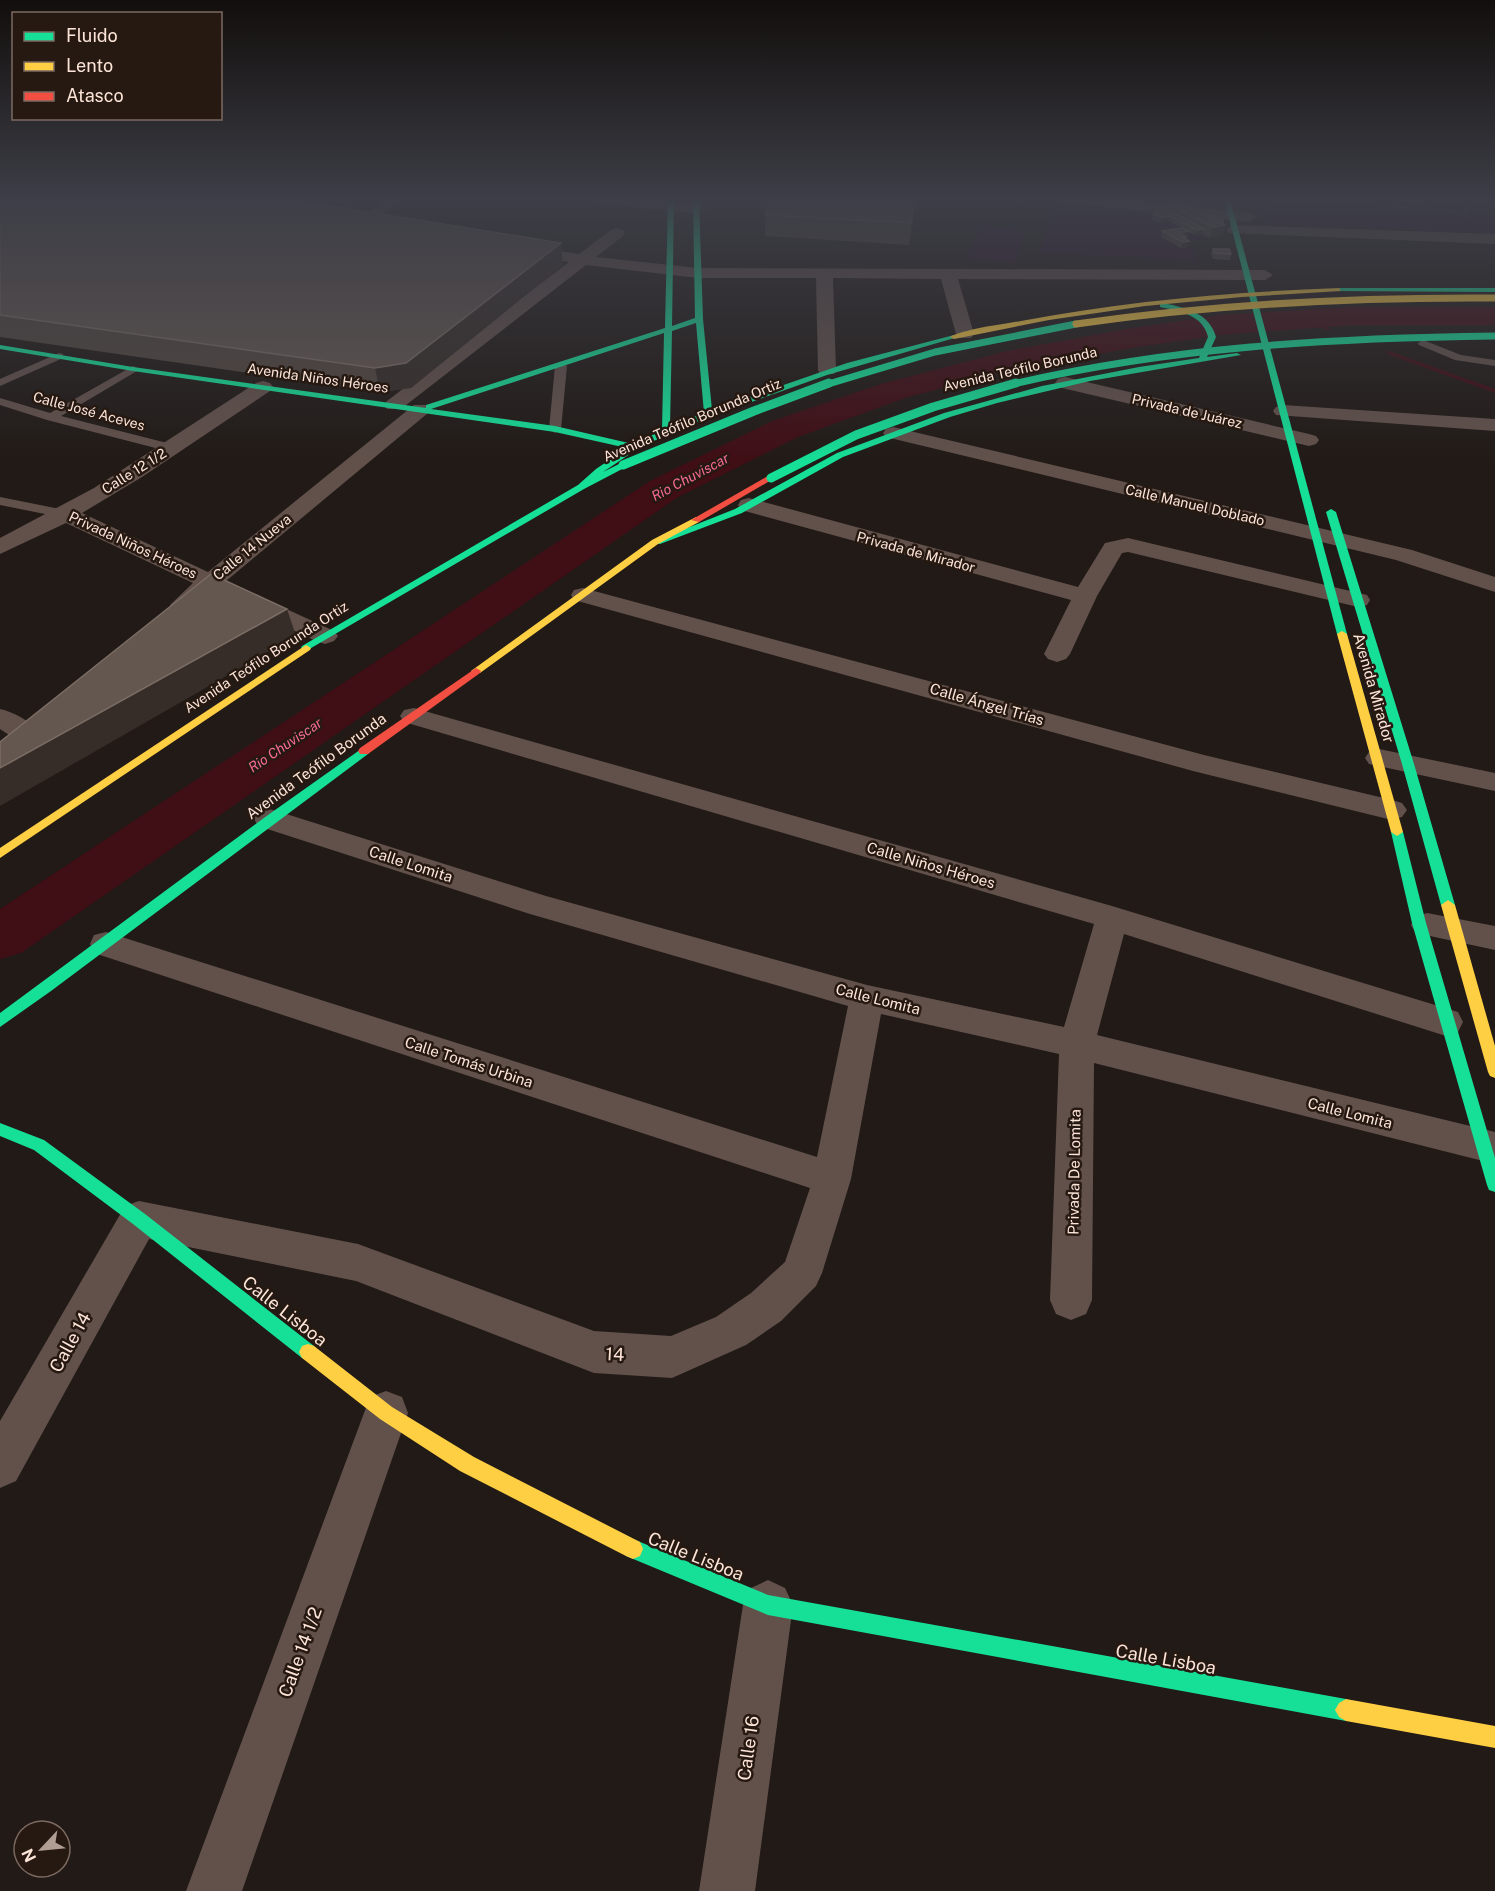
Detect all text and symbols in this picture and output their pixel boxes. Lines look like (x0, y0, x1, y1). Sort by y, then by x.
legend (12, 12, 222, 120)
text: Fluido (66, 25, 118, 46)
text: Lento (66, 55, 113, 76)
text: Atasco (66, 85, 124, 106)
street label: Avenida Teófilo Borunda (942, 344, 1098, 394)
street label: Avenida Niños Héroes (246, 360, 390, 396)
street label: Avenida Teófilo Borunda Ortiz (601, 375, 784, 465)
street label: Calle José Aceves (31, 388, 147, 434)
street label: Privada de Juárez (1130, 391, 1244, 432)
street label: Calle 12 1/2 (99, 445, 169, 497)
water label: Rio Chuviscar (649, 450, 732, 504)
street label: Calle Manuel Doblado (1124, 481, 1266, 529)
street label: Privada Niños Héroes (66, 508, 200, 582)
street label: Calle 14 Nueva (210, 511, 294, 583)
street label: Privada de Mirador (855, 528, 977, 576)
street label: Avenida Teófilo Borunda Ortiz (181, 598, 351, 716)
street label: Avenida Mirador (1350, 631, 1398, 745)
street label: Calle Ángel Trías (928, 680, 1046, 728)
street label: Avenida Teófilo Borunda (243, 710, 389, 822)
water label: Rio Chuviscar (245, 714, 325, 776)
street label: Calle Niños Héroes (865, 839, 997, 891)
street label: Calle Lomita (367, 843, 455, 885)
street label: Calle Lomita (834, 980, 922, 1018)
street label: Calle Tomás Urbina (403, 1033, 535, 1091)
street label: Calle Lomita (1306, 1094, 1394, 1132)
street label: Privada De Lomita (1064, 1109, 1084, 1235)
street label: Calle Lisboa (239, 1271, 331, 1351)
street label: Calle 14 (45, 1308, 95, 1376)
street label: 14 (605, 1343, 625, 1365)
street label: Calle Lisboa (645, 1527, 747, 1585)
street label: Calle 14 1/2 (274, 1604, 326, 1700)
street label: Calle Lisboa (1114, 1640, 1218, 1678)
street label: Calle 16 (733, 1714, 763, 1782)
north arrow (12, 1819, 72, 1879)
text: N (18, 1846, 40, 1865)

